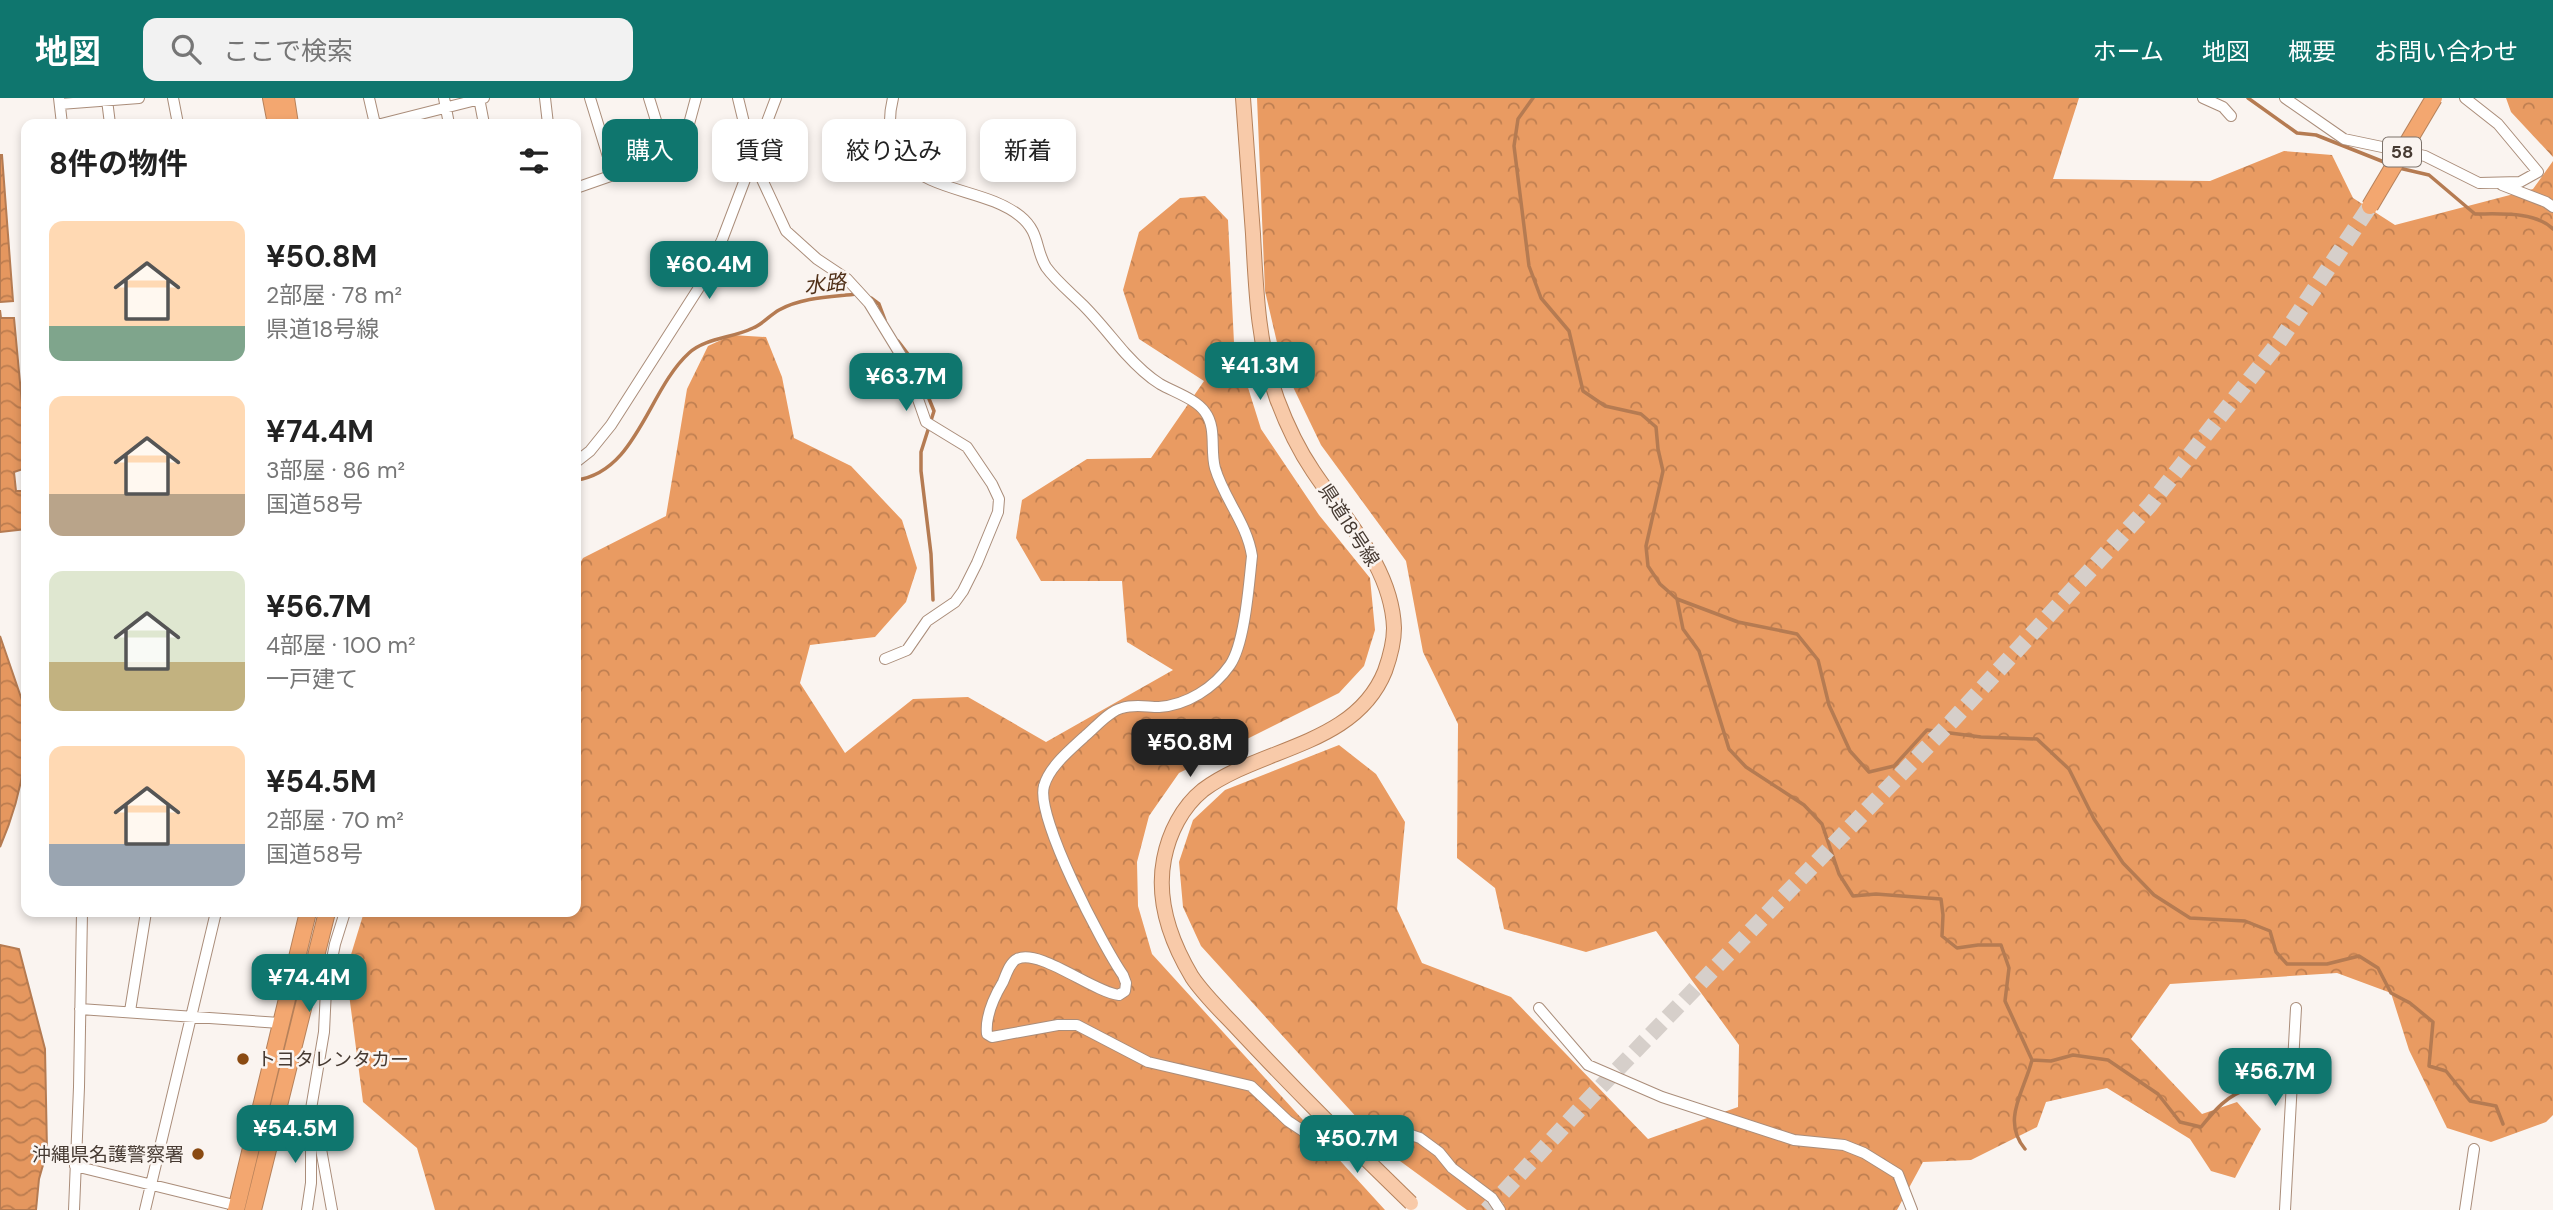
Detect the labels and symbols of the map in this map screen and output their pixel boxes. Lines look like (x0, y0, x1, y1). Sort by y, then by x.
road number: 58 (2383, 138, 2421, 166)
pin: ¥60.4M (652, 242, 766, 301)
water label: 水路 (803, 268, 849, 300)
pin: ¥41.3M (1203, 342, 1317, 402)
pin: ¥63.7M (849, 354, 963, 413)
street label: 県道18号線 (1313, 479, 1385, 571)
pin: ¥50.8M (1133, 720, 1247, 779)
pin: ¥74.4M (252, 954, 366, 1014)
place label: トヨタレンタカー (257, 1047, 409, 1072)
pin: ¥56.7M (2218, 1048, 2332, 1108)
marker: トヨタレンタカー (235, 1051, 251, 1067)
pin: ¥54.5M (238, 1105, 352, 1165)
pin: ¥50.7M (1300, 1116, 1414, 1175)
place label: 沖縄県名護警察署 (32, 1142, 184, 1167)
marker: 沖縄県名護警察署 (190, 1146, 206, 1162)

